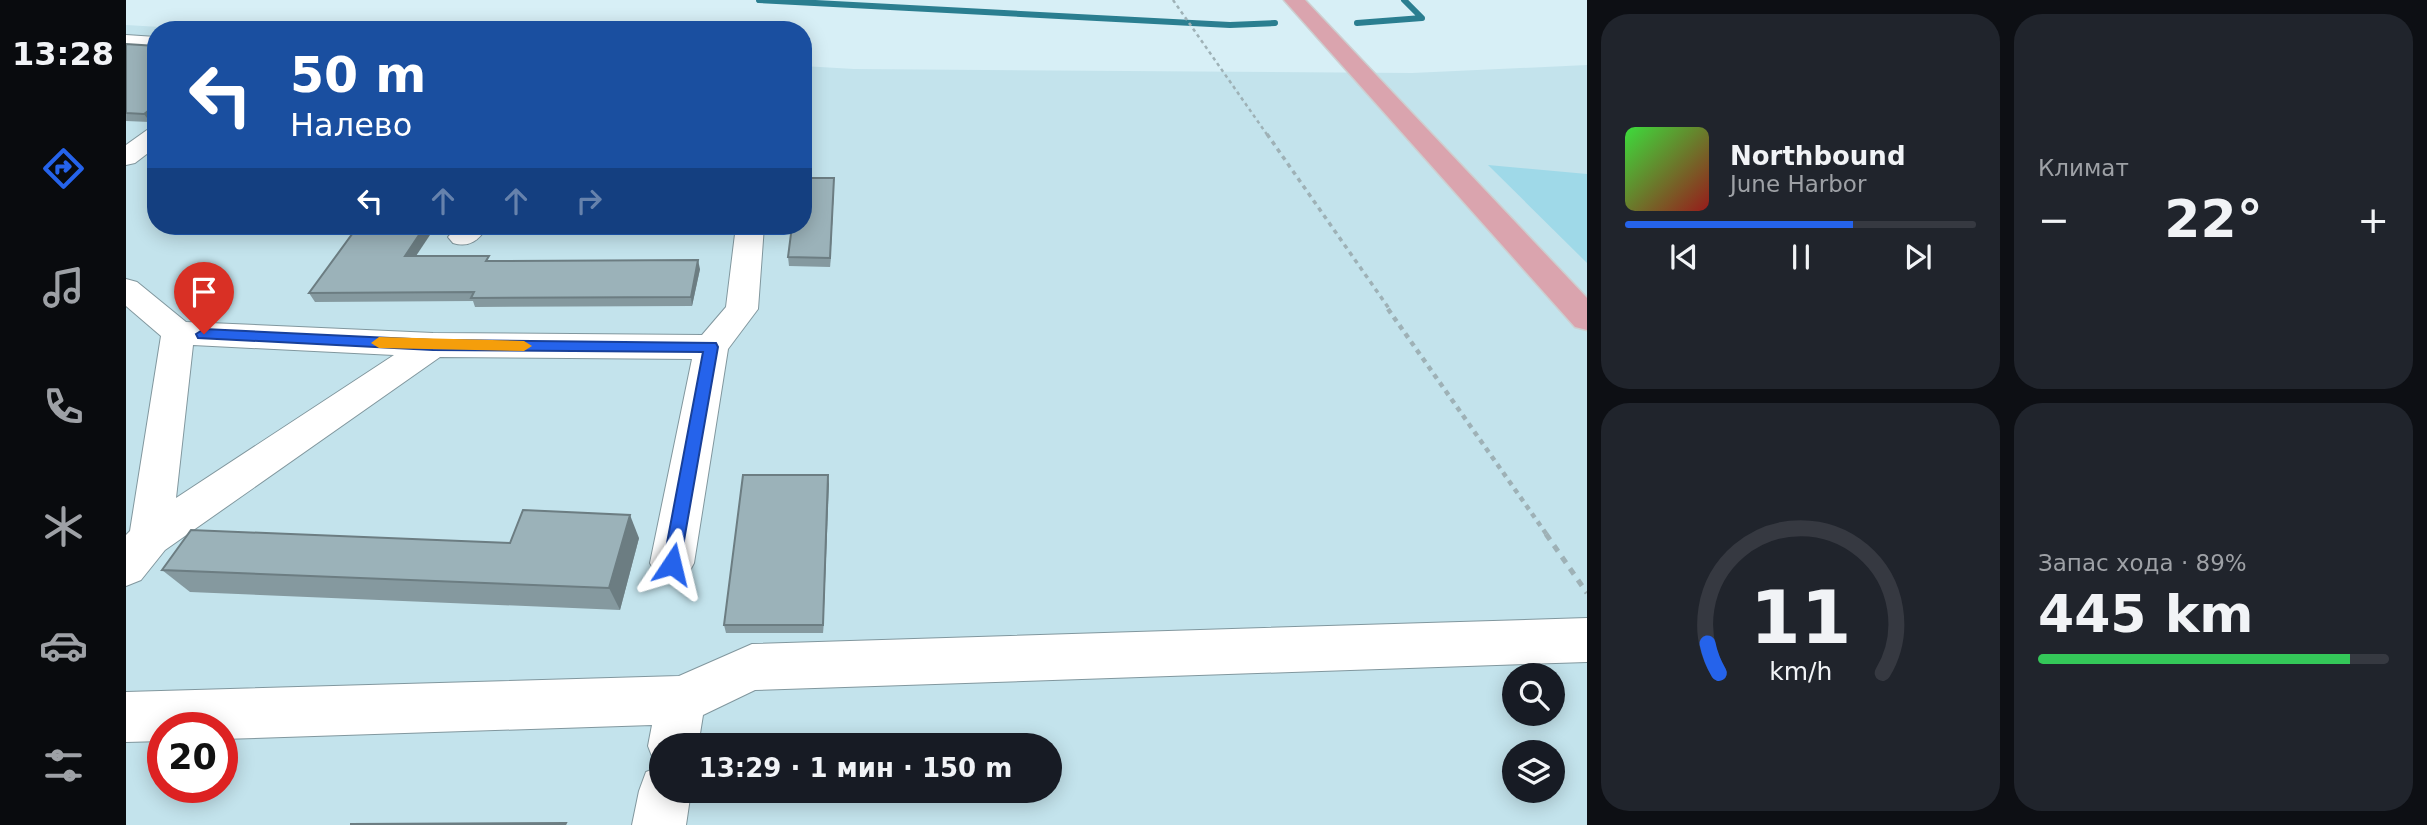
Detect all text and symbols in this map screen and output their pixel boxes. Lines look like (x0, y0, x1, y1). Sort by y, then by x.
text: 13:28 (12, 35, 114, 73)
text: 50 m (290, 47, 426, 104)
icon: left (175, 49, 266, 140)
text: Налево (290, 106, 412, 144)
text: Northbound (1730, 141, 1906, 171)
icon: directions (39, 144, 88, 193)
text: Климат (2038, 155, 2129, 181)
text: June Harbor (1730, 171, 1866, 197)
icon: left (351, 182, 389, 220)
icon: ahead (424, 182, 462, 220)
icon: ahead (497, 182, 535, 220)
icon: right (570, 182, 608, 220)
text: 22° (2164, 189, 2263, 249)
text: − (2038, 198, 2070, 242)
text: + (2357, 198, 2389, 242)
icon: previous (1665, 238, 1703, 276)
icon: pause (1782, 238, 1820, 276)
icon: next (1899, 238, 1937, 276)
pin (174, 262, 234, 334)
icon: music (39, 263, 88, 312)
icon: arrive (185, 273, 223, 311)
icon: phone (39, 382, 88, 431)
icon: climate (39, 502, 88, 551)
position arrow (635, 527, 709, 601)
text: Запас хода · 89% (2038, 550, 2247, 576)
text: 11 (1750, 575, 1851, 660)
text: 445 km (2038, 584, 2253, 644)
icon: car (39, 621, 88, 670)
text: km/h (1769, 657, 1832, 686)
map controls (1502, 663, 1565, 803)
button: search (1502, 663, 1565, 726)
speed limit sign: 20 (147, 712, 238, 803)
button: layers (1502, 740, 1565, 803)
icon: filters (39, 741, 88, 790)
text: 13:29 · 1 мин · 150 m (699, 753, 1012, 783)

